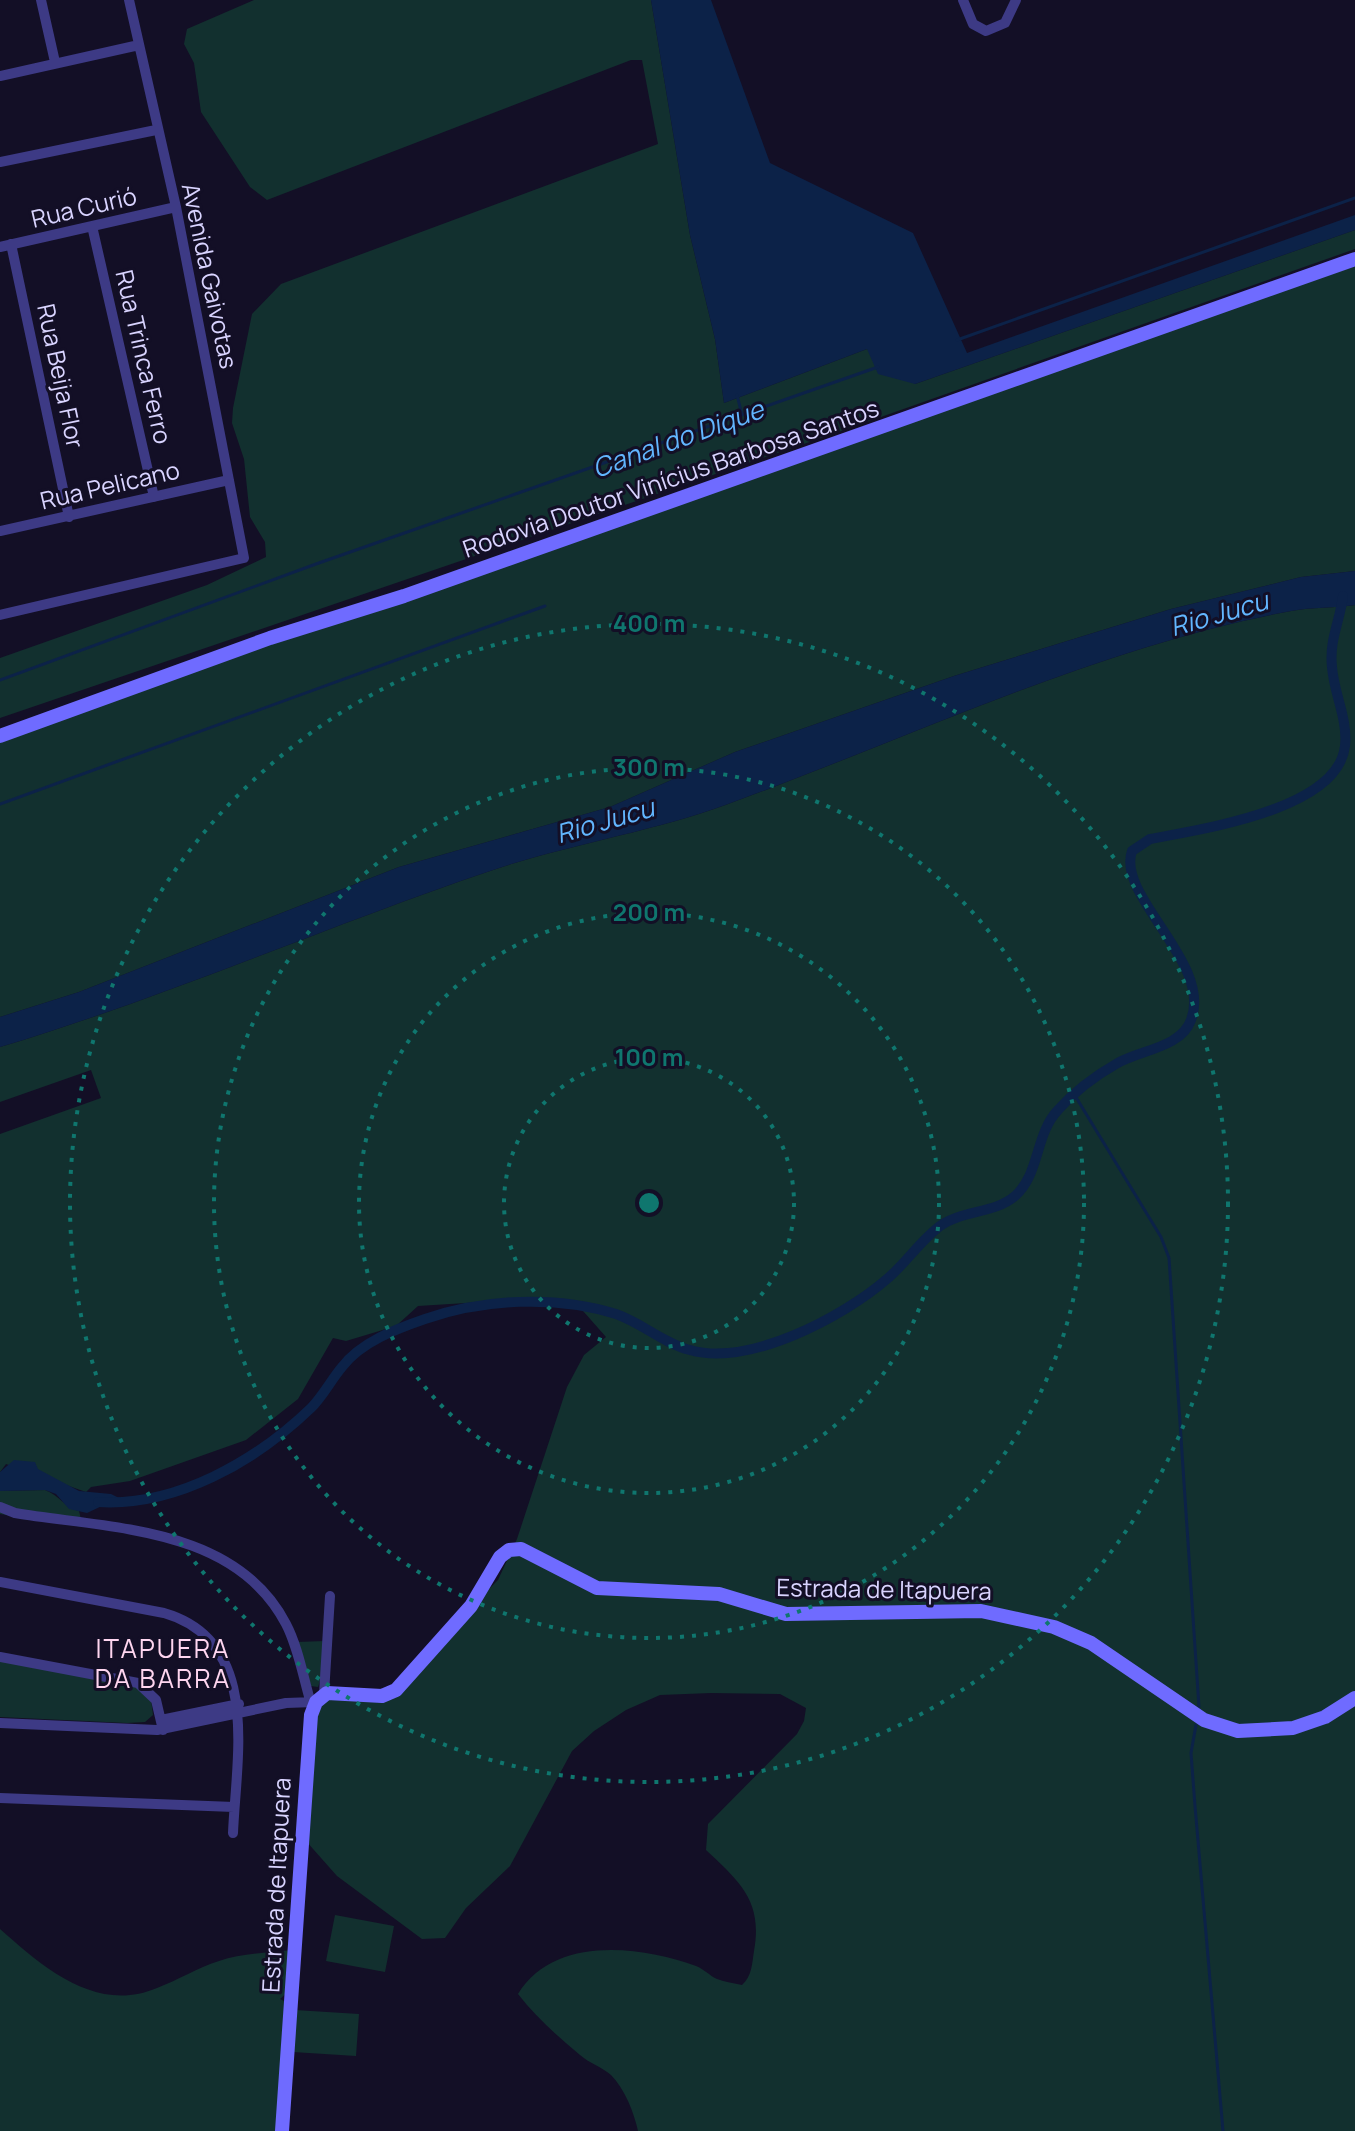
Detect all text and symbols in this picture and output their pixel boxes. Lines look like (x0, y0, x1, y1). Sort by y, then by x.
street label: Rua Curió (28, 178, 140, 235)
street label: Avenida Gaivotas (175, 180, 246, 372)
street label: Rua Trinca Ferro (108, 267, 180, 447)
street label: Rua Beija Flor (30, 301, 93, 451)
water label: Canal do Dique (587, 390, 770, 486)
street label: Rodovia Doutor Vinícius Barbosa Santos (458, 391, 883, 565)
street label: Rua Pelicano (37, 452, 183, 517)
water label: Rio Jucu (1166, 581, 1274, 644)
text: 400 m (613, 606, 685, 639)
text: 300 m (613, 750, 685, 783)
water label: Rio Jucu (552, 788, 660, 851)
text: 200 m (613, 895, 685, 928)
text: 100 m (615, 1040, 683, 1073)
centre of rings (635, 1189, 663, 1217)
street label: Estrada de Itapuera (776, 1570, 992, 1607)
district label: ITAPUERA DA BARRA (95, 1630, 231, 1696)
street label: Estrada de Itapuera (253, 1777, 298, 1993)

